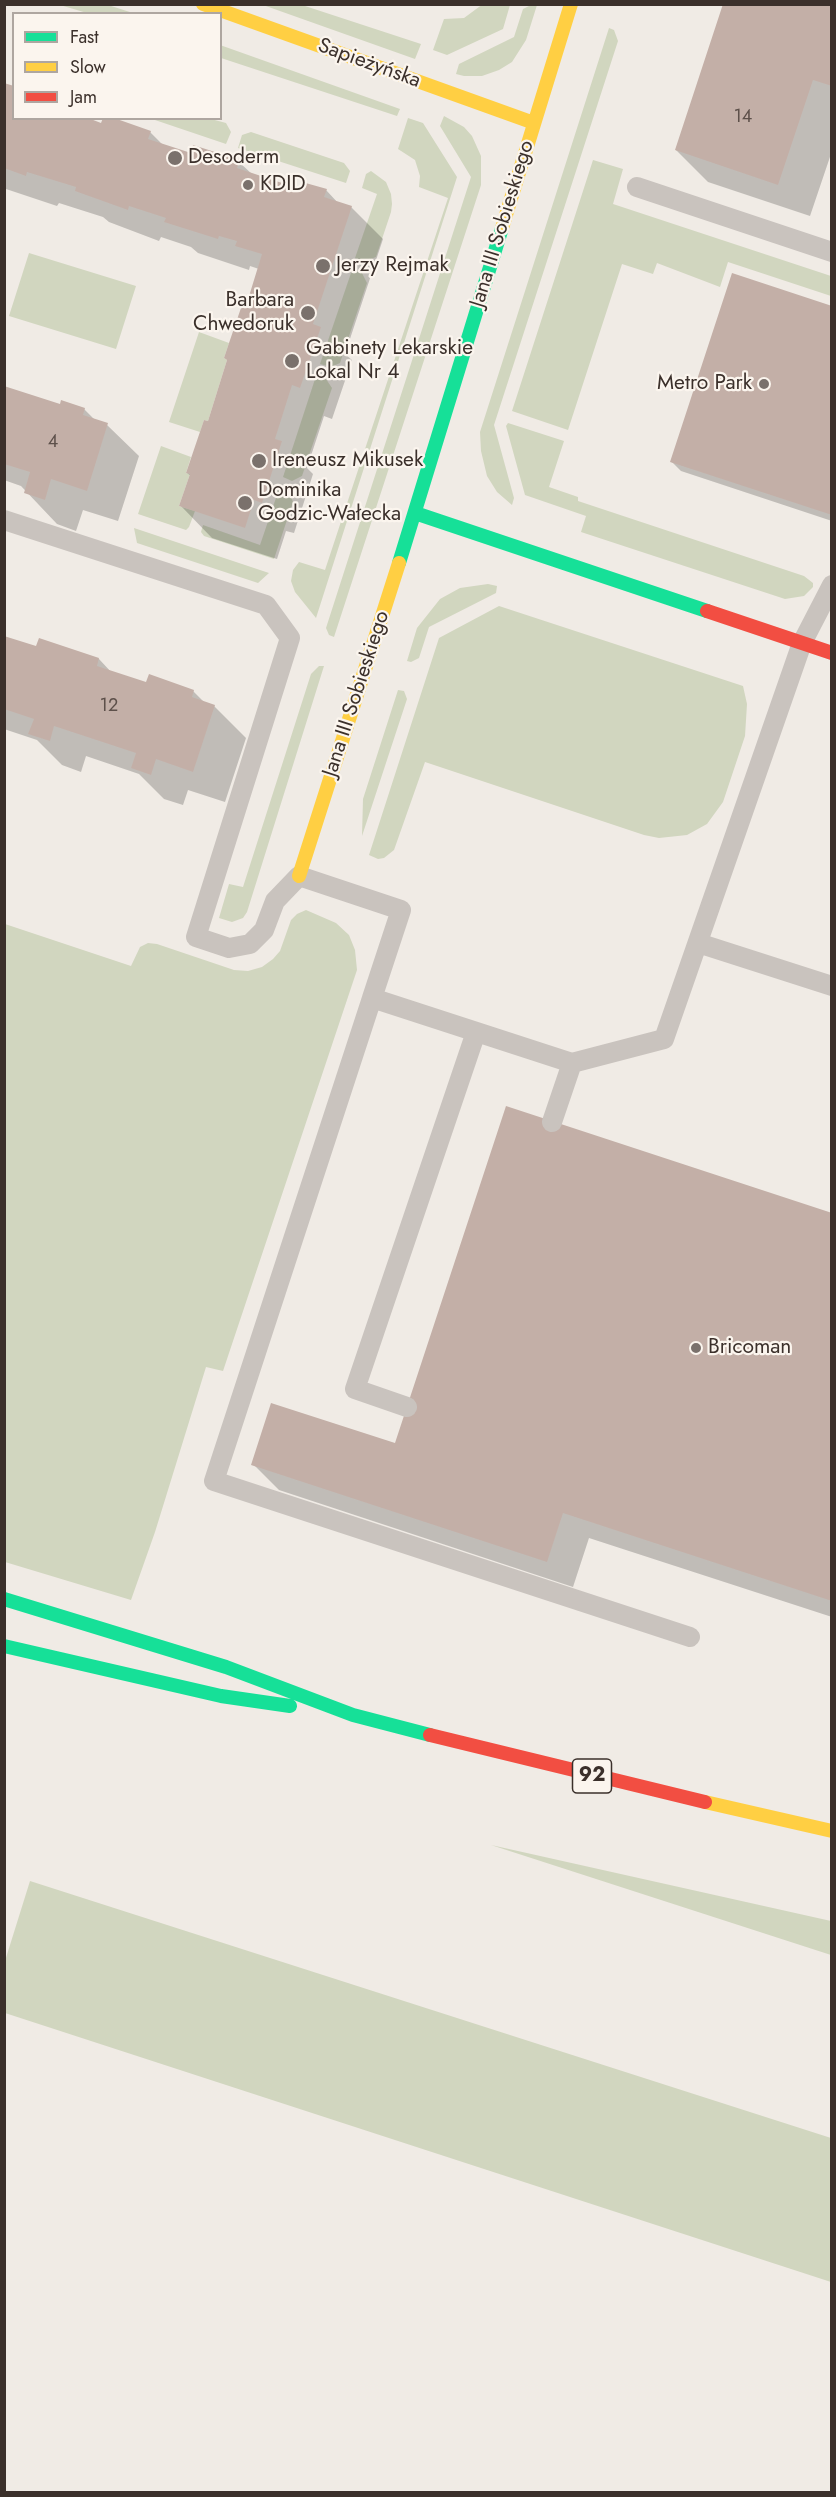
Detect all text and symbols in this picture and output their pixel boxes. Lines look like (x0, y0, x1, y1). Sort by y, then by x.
legend (12, 12, 222, 120)
text: Fast (70, 24, 99, 50)
street label: Sapieżyńska (314, 34, 424, 94)
text: Slow (70, 54, 106, 80)
text: Jam (70, 84, 97, 110)
house number: 14 (734, 107, 752, 129)
street label: Jana III Sobieskiego (466, 138, 540, 310)
place label: Desoderm (188, 145, 279, 171)
marker: Desoderm (166, 149, 184, 167)
place label: KDID (260, 172, 306, 198)
marker: KDID (241, 178, 255, 192)
place label: Jerzy Rejmak (336, 253, 449, 279)
marker: Jerzy Rejmak (314, 257, 332, 275)
place label: Barbara Chwedoruk (193, 288, 294, 338)
marker: Barbara Chwedoruk (299, 304, 317, 322)
place label: Gabinety Lekarskie Lokal Nr 4 (306, 336, 473, 386)
marker: Gabinety Lekarskie Lokal Nr 4 (283, 352, 301, 370)
place label: Metro Park (657, 371, 752, 397)
marker: Metro Park (757, 377, 771, 391)
house number: 4 (48, 432, 58, 454)
place label: Ireneusz Mikusek (272, 448, 423, 474)
marker: Ireneusz Mikusek (250, 452, 268, 470)
place label: Dominika Godzic-Wałecka (258, 478, 401, 528)
marker: Dominika Godzic-Wałecka (236, 494, 254, 512)
street label: Jana III Sobieskiego (318, 608, 396, 780)
house number: 12 (100, 696, 118, 718)
place label: Bricoman (708, 1335, 791, 1361)
marker: Bricoman (689, 1341, 703, 1355)
road number: 92 (572, 1759, 612, 1793)

